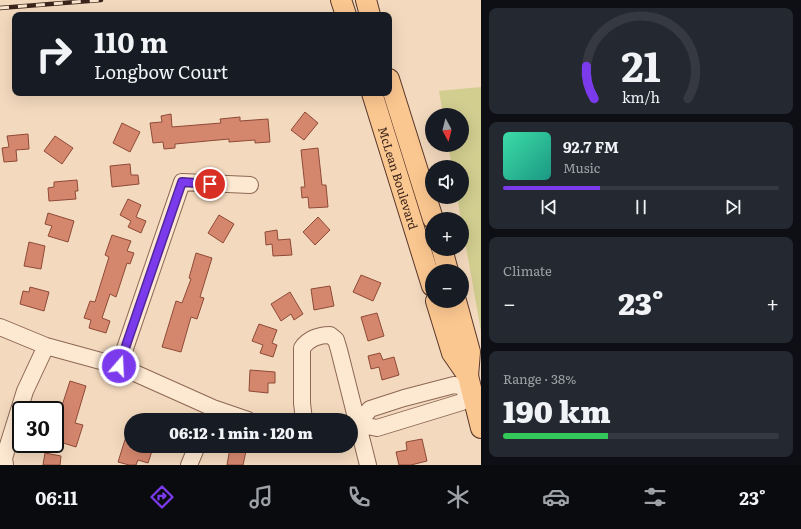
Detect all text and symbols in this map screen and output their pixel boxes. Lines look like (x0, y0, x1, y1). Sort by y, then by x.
text: 110 m (94, 20, 168, 62)
icon: right (28, 28, 80, 80)
text: 21 (621, 33, 661, 95)
text: Longbow Court (94, 58, 228, 85)
text: km/h (622, 86, 661, 107)
north arrow (425, 108, 469, 152)
map controls (425, 108, 469, 308)
street label: McLean Boulevard (374, 124, 423, 232)
text: 92.7 FM (563, 135, 619, 158)
text: Music (563, 158, 600, 177)
button: sound (425, 160, 469, 204)
pin (193, 167, 227, 201)
icon: arrive (199, 173, 221, 195)
icon: previous (538, 196, 560, 218)
icon: pause (630, 196, 652, 218)
icon: next (722, 196, 744, 218)
button: + (425, 212, 469, 256)
text: Climate (503, 261, 552, 280)
button: − (425, 264, 469, 308)
text: 23° (618, 280, 664, 324)
text: − (503, 286, 516, 319)
text: + (766, 286, 779, 319)
position arrow (98, 345, 140, 387)
text: Range · 38% (503, 369, 576, 388)
text: 190 km (503, 388, 611, 432)
speed limit sign: 30 (12, 401, 64, 453)
text: 06:12 · 1 min · 120 m (169, 421, 313, 444)
icon: directions (148, 483, 176, 511)
icon: music (247, 483, 275, 511)
icon: phone (345, 483, 373, 511)
icon: climate (444, 483, 472, 511)
icon: car (542, 483, 570, 511)
icon: filters (641, 483, 669, 511)
text: 06:11 (35, 484, 78, 511)
text: 23° (739, 484, 766, 511)

